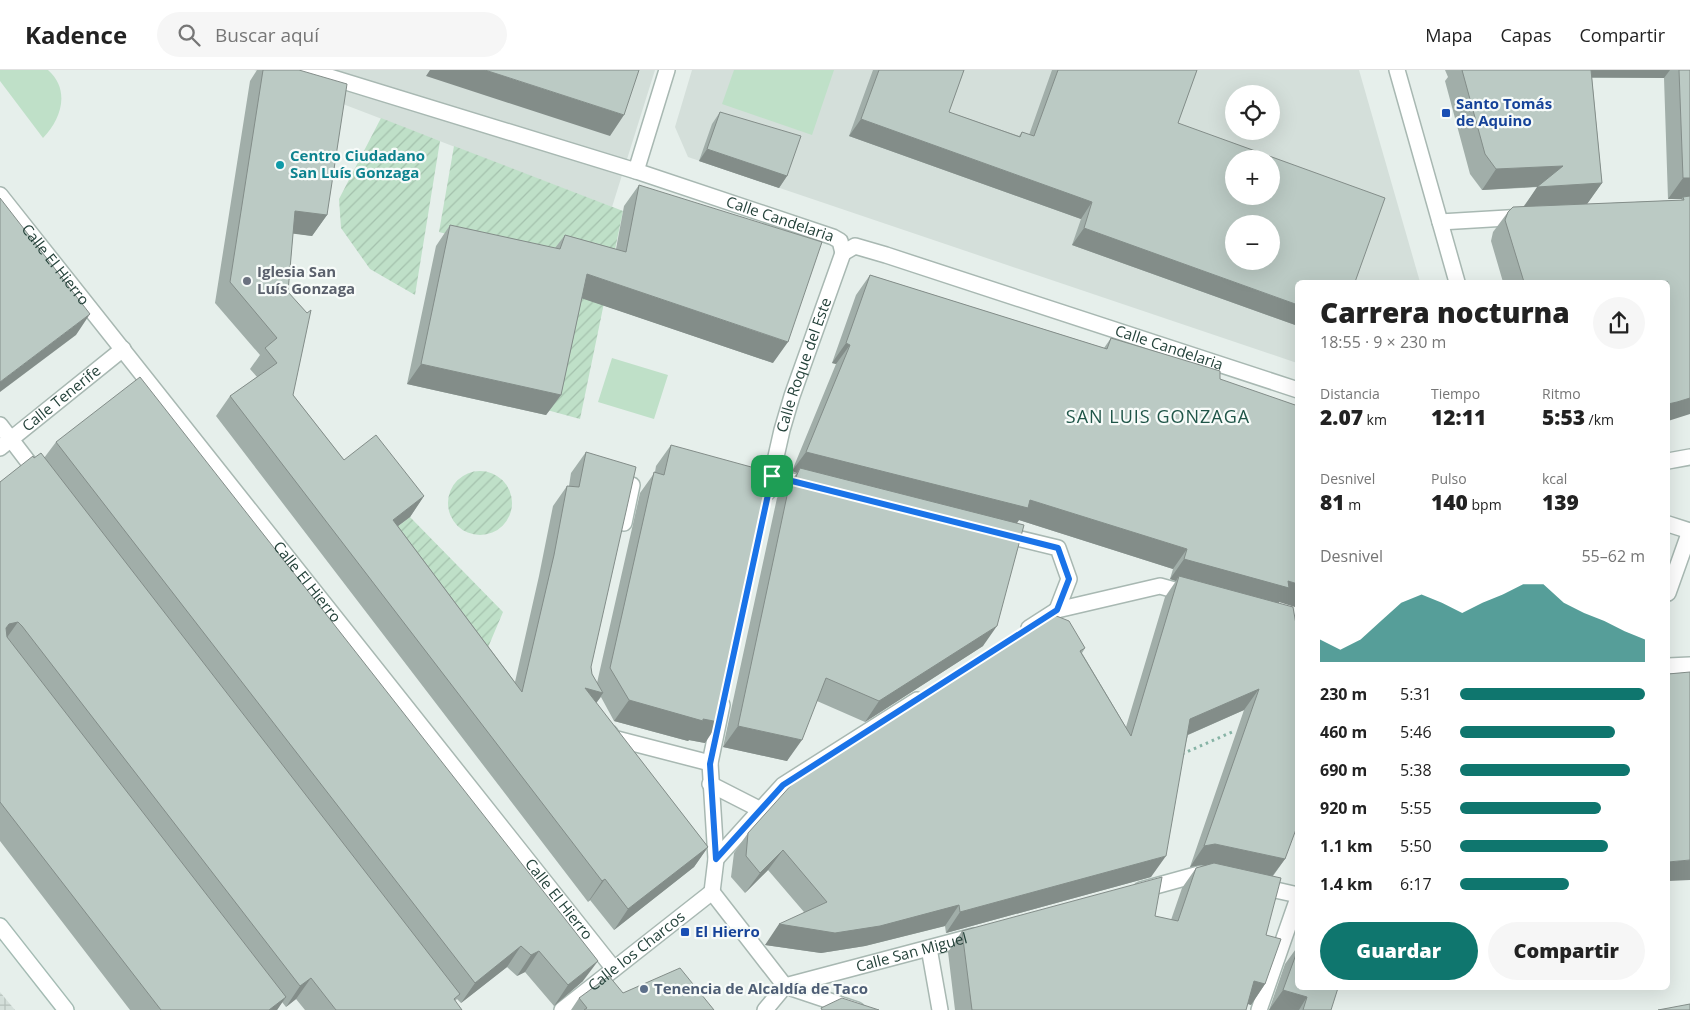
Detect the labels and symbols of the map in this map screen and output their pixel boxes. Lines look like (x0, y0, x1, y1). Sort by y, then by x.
place label: Santo Tomás de Aquino (1456, 93, 1552, 130)
marker: Santo Tomás de Aquino (1440, 107, 1452, 119)
place label: Centro Ciudadano San Luís Gonzaga (290, 145, 425, 182)
marker: Centro Ciudadano San Luís Gonzaga (274, 159, 286, 171)
street label: Calle Candelaria (724, 191, 837, 246)
street label: Calle El Hierro (18, 219, 95, 309)
place label: Iglesia San Luís Gonzaga (257, 261, 355, 298)
marker: Iglesia San Luís Gonzaga (241, 275, 253, 287)
street label: Calle Roque del Este (771, 295, 835, 435)
street label: Calle Candelaria (1113, 320, 1226, 374)
street label: Calle Tenerife (17, 360, 104, 435)
district label: SAN LUIS GONZAGA (1066, 404, 1250, 428)
pin (751, 455, 793, 497)
street label: Calle El Hierro (269, 537, 346, 626)
street label: Calle El Hierro (521, 854, 598, 943)
street label: Calle los Charcos (583, 906, 689, 995)
place label: El Hierro (695, 921, 760, 941)
marker: El Hierro (679, 926, 691, 938)
street label: Calle San Miguel (854, 927, 969, 976)
place label: Tenencia de Alcaldía de Taco (654, 978, 868, 998)
marker: Tenencia de Alcaldía de Taco (638, 983, 650, 995)

